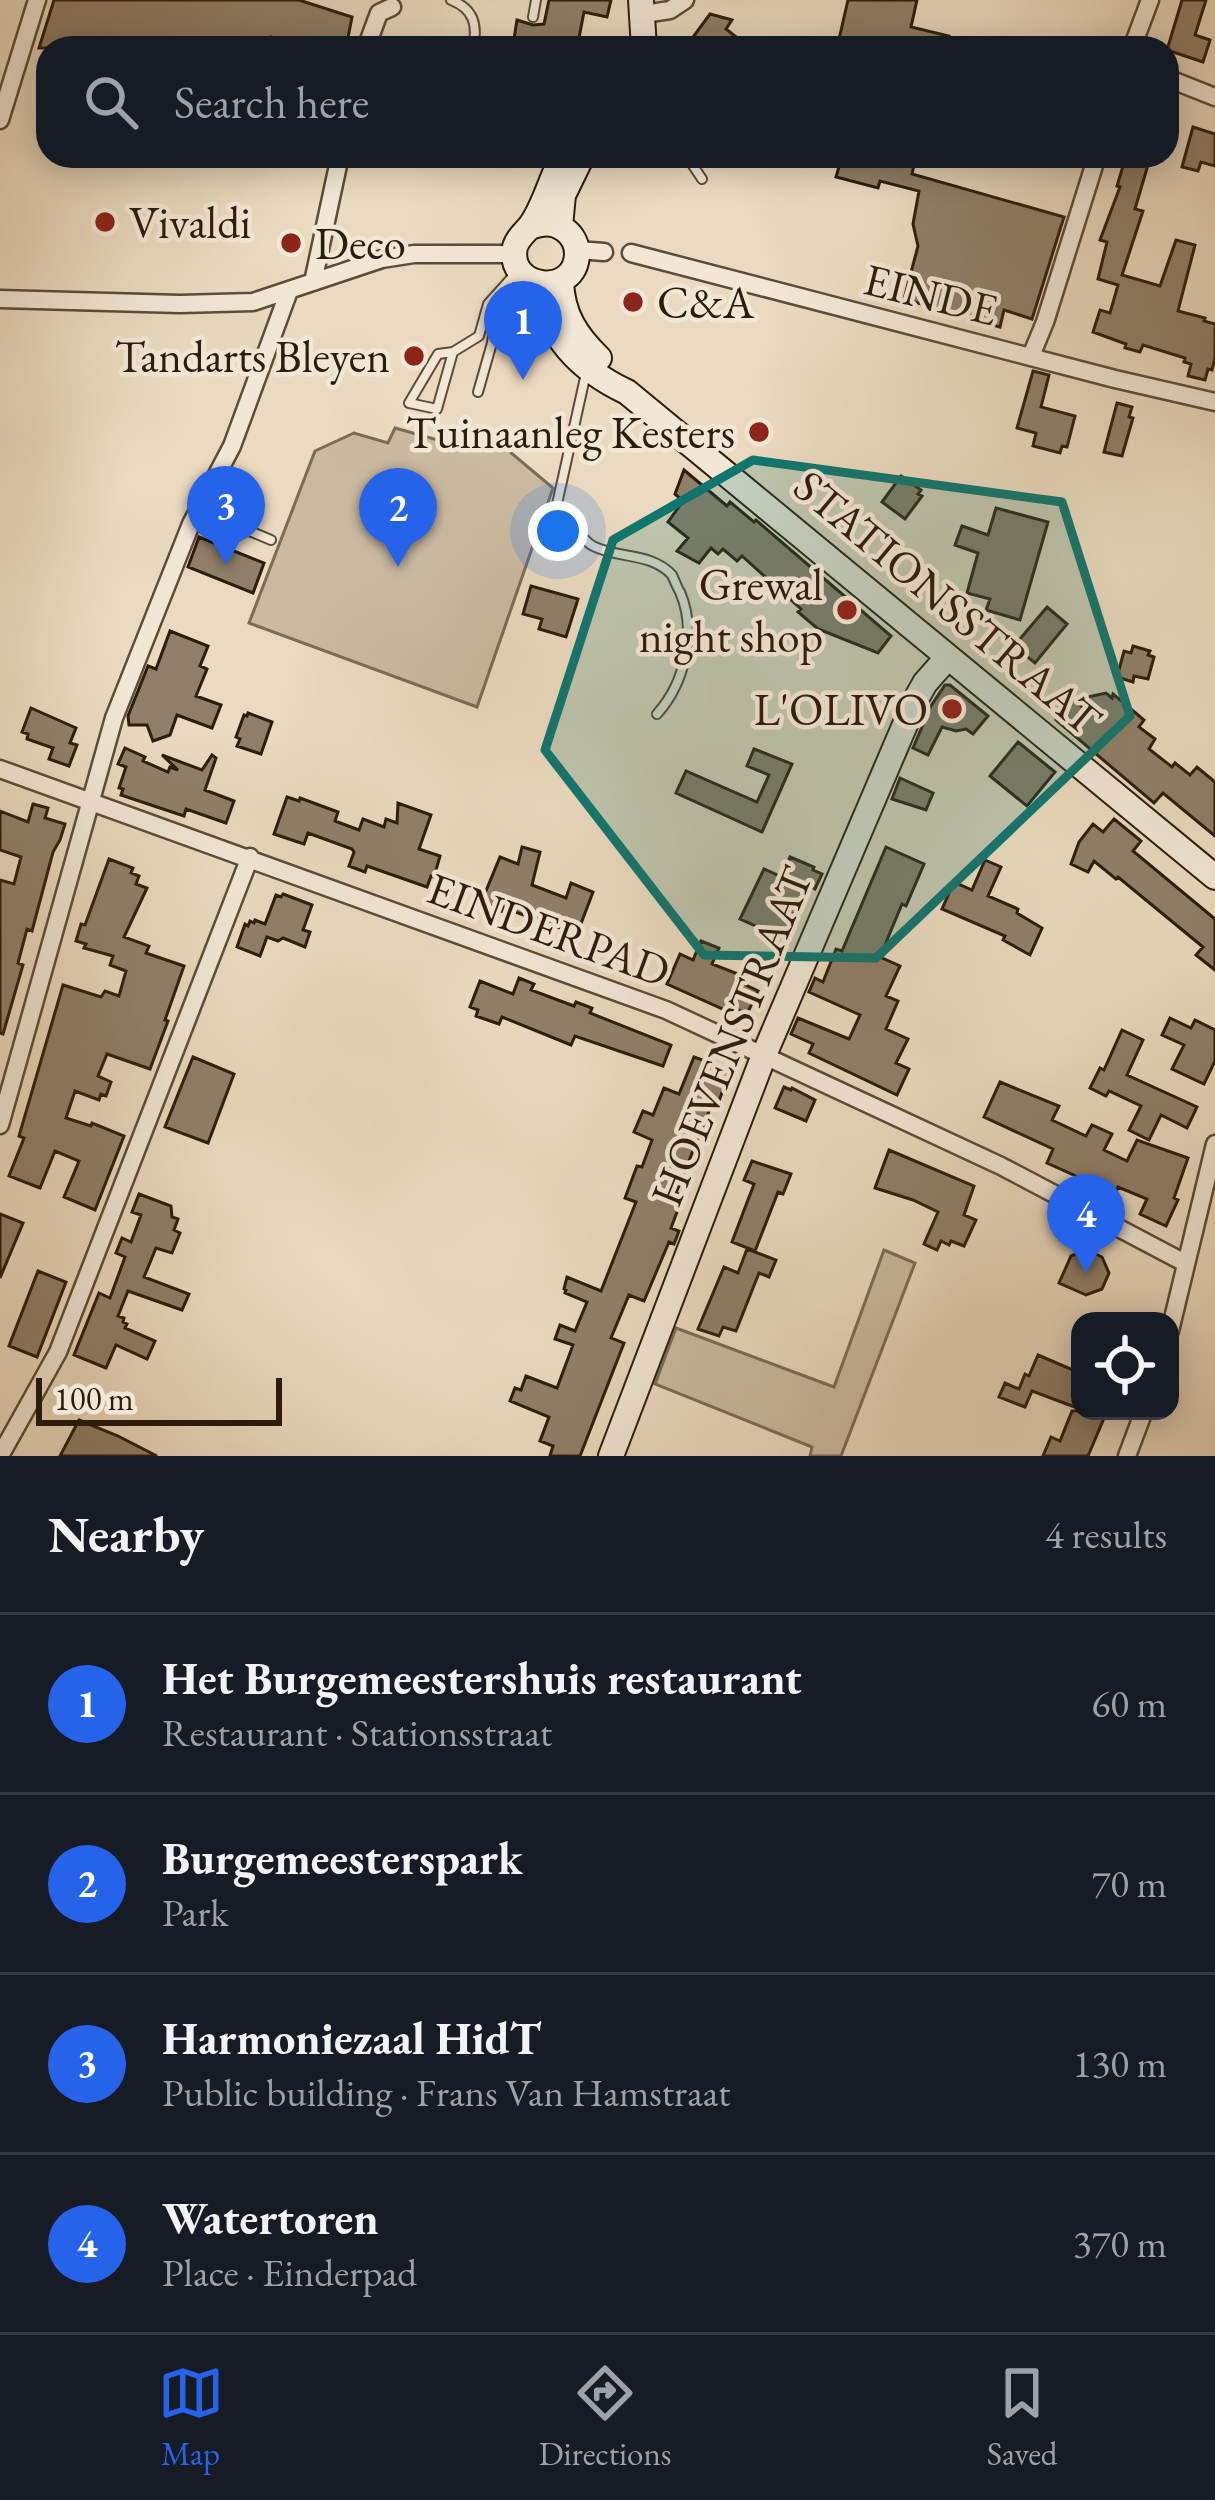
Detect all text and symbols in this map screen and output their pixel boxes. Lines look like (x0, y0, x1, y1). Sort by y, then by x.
search box (36, 36, 1179, 168)
icon: search (78, 69, 144, 135)
text: Search here (174, 73, 369, 131)
place label: Vivaldi (129, 193, 251, 251)
marker: Vivaldi (92, 209, 118, 235)
place label: Deco (315, 214, 406, 272)
marker: Deco (278, 230, 304, 256)
street label: EINDE (858, 249, 1004, 339)
place label: C&A (657, 273, 755, 331)
pin: 1 (484, 281, 562, 380)
marker: C&A (620, 289, 646, 315)
place label: Tandarts Bleyen (115, 327, 390, 385)
marker: Tandarts Bleyen (401, 343, 427, 369)
place label: Tuinaanleg Kesters (406, 403, 735, 461)
marker: Tuinaanleg Kesters (746, 419, 772, 445)
street label: STATIONSSTRAAT (782, 457, 1114, 748)
pin: 3 (187, 466, 265, 565)
pin: 2 (359, 468, 437, 567)
your location (528, 501, 588, 561)
place label: Grewal night shop (639, 555, 823, 665)
marker: Grewal night shop (834, 597, 860, 623)
place label: L'OLIVO (754, 680, 928, 738)
marker: L'OLIVO (939, 696, 965, 722)
street label: HOEVENSTRAAT (637, 857, 826, 1214)
street label: EINDERPAD (420, 858, 678, 1000)
pin: 4 (1047, 1174, 1125, 1273)
map controls (1071, 1312, 1179, 1420)
button: locate (1071, 1312, 1179, 1420)
scale bar (36, 1372, 282, 1425)
text: 100 m (54, 1377, 134, 1420)
text: Nearby (48, 1501, 204, 1567)
text: 4 results (1045, 1509, 1167, 1560)
text: Het Burgemeestershuis restaurant (162, 1649, 802, 1707)
text: 1 (77, 1678, 97, 1729)
text: 60 m (1091, 1678, 1167, 1729)
text: Restaurant · Stationsstraat (162, 1707, 552, 1758)
text: Burgemeesterspark (162, 1829, 522, 1887)
text: 2 (77, 1858, 97, 1909)
text: 70 m (1091, 1858, 1167, 1909)
text: Park (162, 1887, 228, 1938)
text: Harmoniezaal HidT (162, 2009, 541, 2067)
text: 3 (77, 2038, 97, 2089)
text: 130 m (1073, 2038, 1167, 2089)
text: Public building · Frans Van Hamstraat (162, 2067, 731, 2118)
text: Watertoren (162, 2189, 379, 2247)
text: 4 (77, 2218, 97, 2269)
text: 370 m (1073, 2218, 1167, 2269)
text: Place · Einderpad (162, 2247, 417, 2298)
tab: Map (158, 2360, 224, 2475)
tab: Directions (539, 2360, 672, 2475)
tab: Saved (987, 2360, 1057, 2475)

